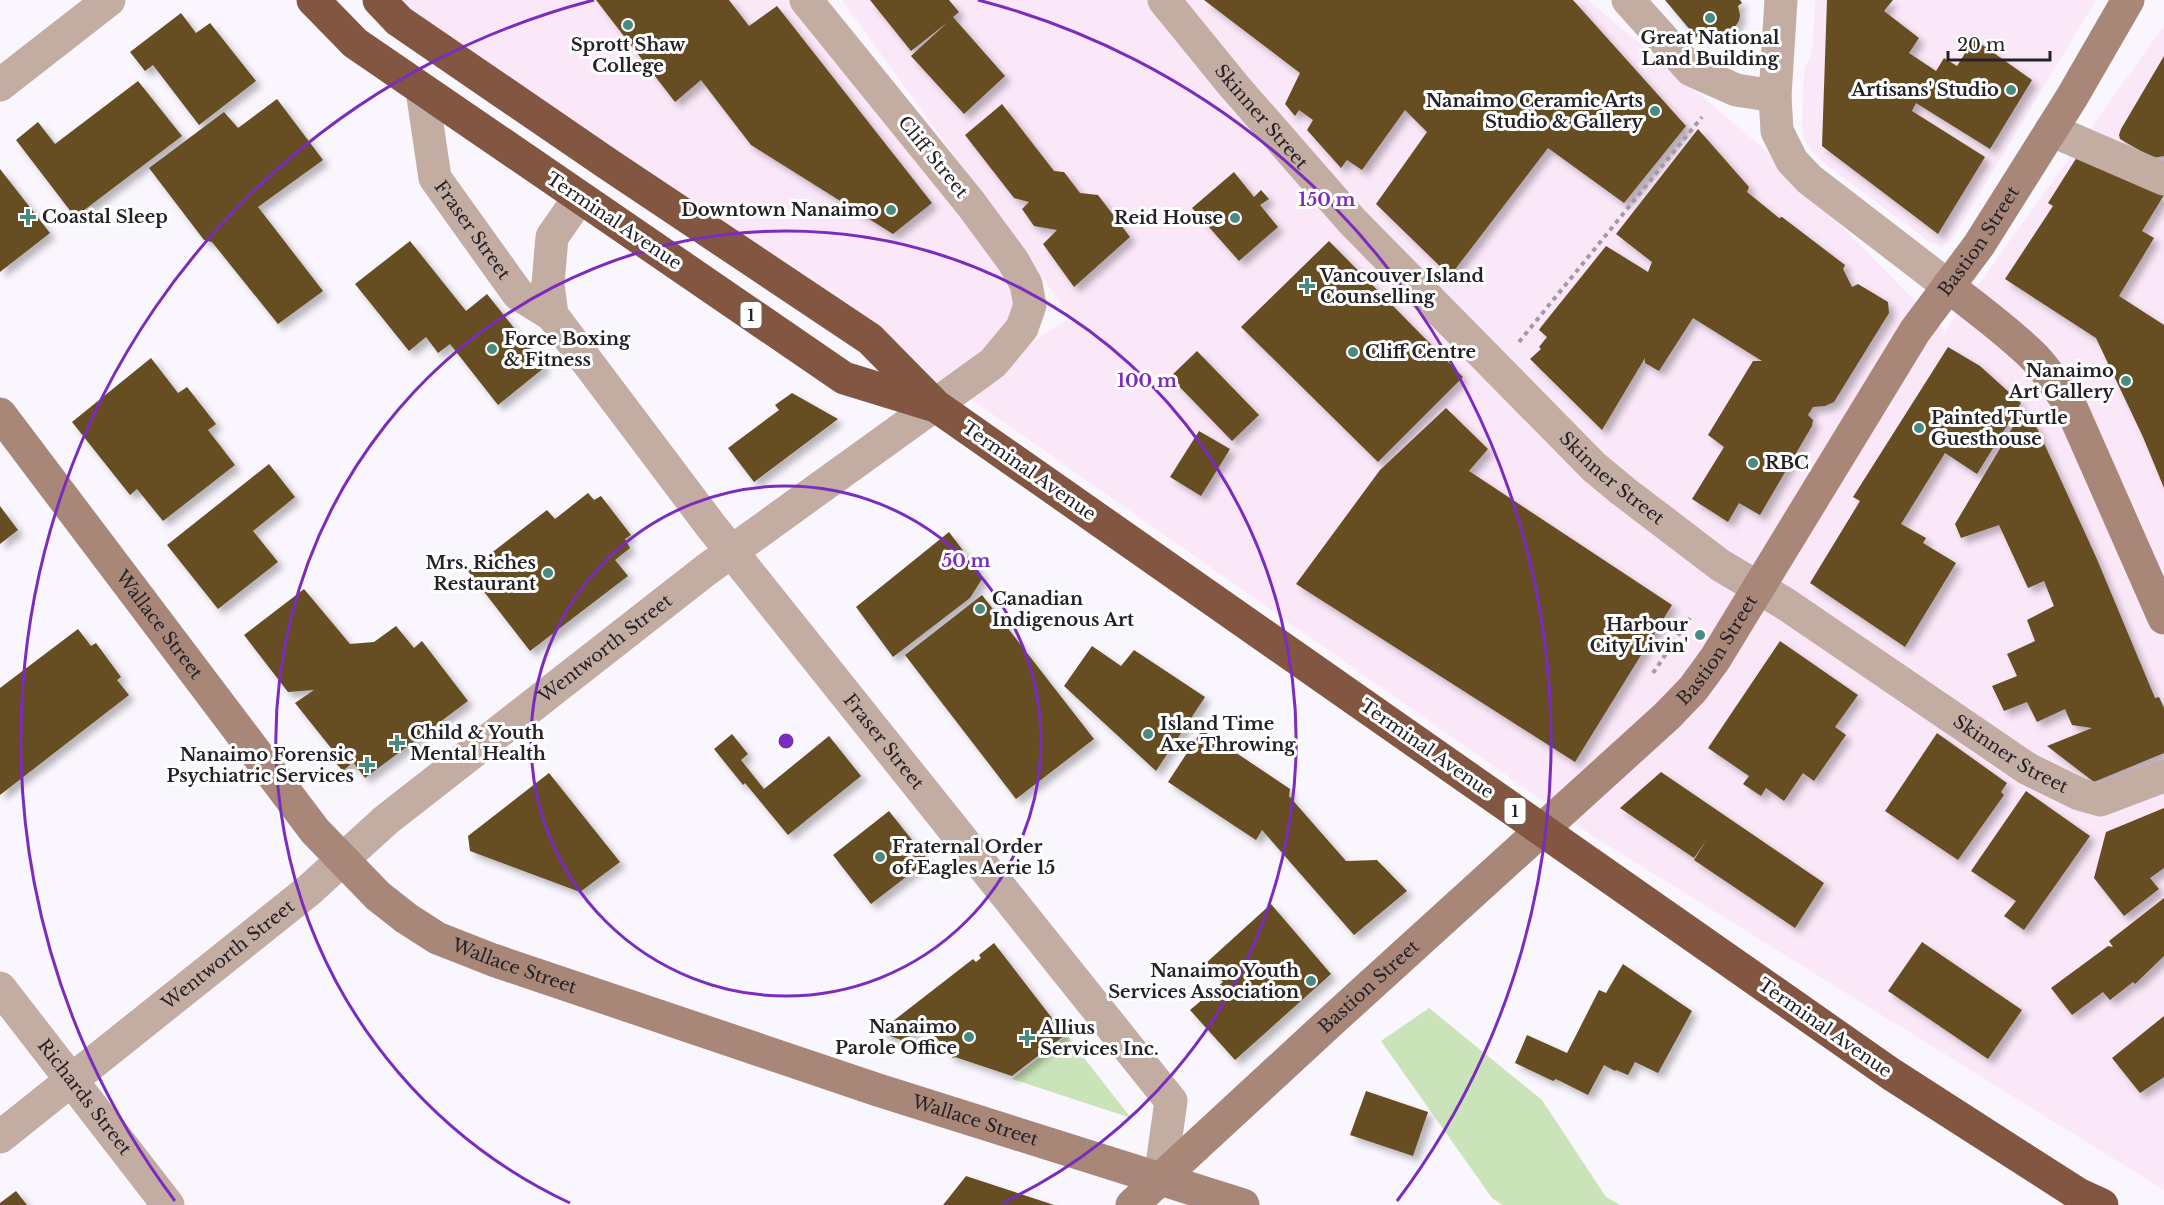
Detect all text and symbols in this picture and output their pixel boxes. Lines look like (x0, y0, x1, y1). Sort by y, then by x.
marker: Great National Land Building (1703, 11, 1717, 25)
marker: Sprott Shaw College (621, 18, 635, 32)
scale bar (1948, 24, 2050, 62)
place label: Great National Land Building (1641, 27, 1780, 70)
place label: Sprott Shaw College (571, 34, 686, 77)
text: 20 m (1957, 34, 2005, 56)
street label: Skinner Street (1210, 60, 1313, 174)
place label: Artisans' Studio (1850, 79, 1999, 101)
marker: Artisans' Studio (2004, 83, 2018, 97)
place label: Nanaimo Ceramic Arts Studio & Gallery (1426, 90, 1643, 133)
marker: Nanaimo Ceramic Arts Studio & Gallery (1648, 104, 1662, 118)
street label: Cliff Street (893, 112, 973, 202)
street label: Terminal Avenue (542, 168, 686, 274)
street label: Fraser Street (429, 176, 515, 284)
street label: Bastion Street (1934, 182, 2024, 301)
text: 150 m (1299, 189, 1356, 211)
place label: Downtown Nanaimo (681, 199, 879, 221)
marker: Downtown Nanaimo (884, 203, 898, 217)
place label: Coastal Sleep (42, 206, 168, 228)
place label: Reid House (1114, 207, 1223, 229)
marker: Coastal Sleep (19, 208, 37, 226)
marker: Reid House (1228, 211, 1242, 225)
place label: Vancouver Island Counselling (1319, 265, 1485, 308)
marker: Vancouver Island Counselling (1298, 277, 1316, 295)
road number: 1 (740, 302, 762, 328)
place label: Force Boxing & Fitness (504, 328, 631, 371)
place label: Cliff Centre (1365, 341, 1476, 363)
marker: Force Boxing & Fitness (485, 342, 499, 356)
marker: Cliff Centre (1346, 345, 1360, 359)
place label: Nanaimo Art Gallery (2008, 360, 2114, 403)
text: 100 m (1117, 370, 1177, 392)
marker: Nanaimo Art Gallery (2119, 374, 2133, 388)
place label: Painted Turtle Guesthouse (1931, 407, 2068, 450)
street label: Terminal Avenue (958, 417, 1100, 525)
marker: Painted Turtle Guesthouse (1912, 421, 1926, 435)
street label: Skinner Street (1555, 427, 1669, 529)
place label: RBC (1765, 452, 1809, 474)
marker: RBC (1746, 456, 1760, 470)
text: 50 m (942, 550, 991, 572)
place label: Mrs. Riches Restaurant (425, 552, 536, 595)
street label: Wallace Street (110, 565, 207, 684)
marker: Mrs. Riches Restaurant (541, 566, 555, 580)
place label: Canadian Indigenous Art (992, 588, 1134, 631)
street label: Wentworth Street (533, 590, 677, 708)
street label: Bastion Street (1672, 591, 1762, 710)
marker: Canadian Indigenous Art (973, 602, 987, 616)
place label: Harbour City Livin' (1590, 614, 1688, 657)
marker: Harbour City Livin' (1693, 628, 1707, 642)
street label: Fraser Street (839, 689, 929, 794)
street label: Terminal Avenue (1356, 695, 1498, 803)
street label: Skinner Street (1949, 710, 2072, 798)
place label: Island Time Axe Throwing (1159, 713, 1296, 756)
place label: Child & Youth Mental Health (410, 722, 546, 765)
marker: Island Time Axe Throwing (1141, 727, 1155, 741)
centre of rings (776, 731, 796, 751)
marker: Child & Youth Mental Health (388, 734, 406, 752)
place label: Nanaimo Forensic Psychiatric Services (167, 744, 354, 787)
marker: Nanaimo Forensic Psychiatric Services (358, 756, 376, 774)
road number: 1 (1504, 798, 1526, 824)
place label: Fraternal Order of Eagles Aerie 15 (892, 836, 1055, 879)
marker: Fraternal Order of Eagles Aerie 15 (873, 850, 887, 864)
street label: Wentworth Street (157, 895, 299, 1015)
street label: Wallace Street (448, 934, 580, 998)
street label: Bastion Street (1314, 935, 1424, 1038)
place label: Nanaimo Youth Services Association (1108, 960, 1299, 1003)
marker: Nanaimo Youth Services Association (1304, 974, 1318, 988)
street label: Terminal Avenue (1754, 974, 1896, 1082)
place label: Nanaimo Parole Office (835, 1016, 957, 1059)
place label: Allius Services Inc. (1039, 1017, 1159, 1060)
marker: Allius Services Inc. (1018, 1029, 1036, 1047)
marker: Nanaimo Parole Office (962, 1030, 976, 1044)
street label: Richards Street (33, 1035, 136, 1160)
street label: Wallace Street (909, 1090, 1041, 1151)

